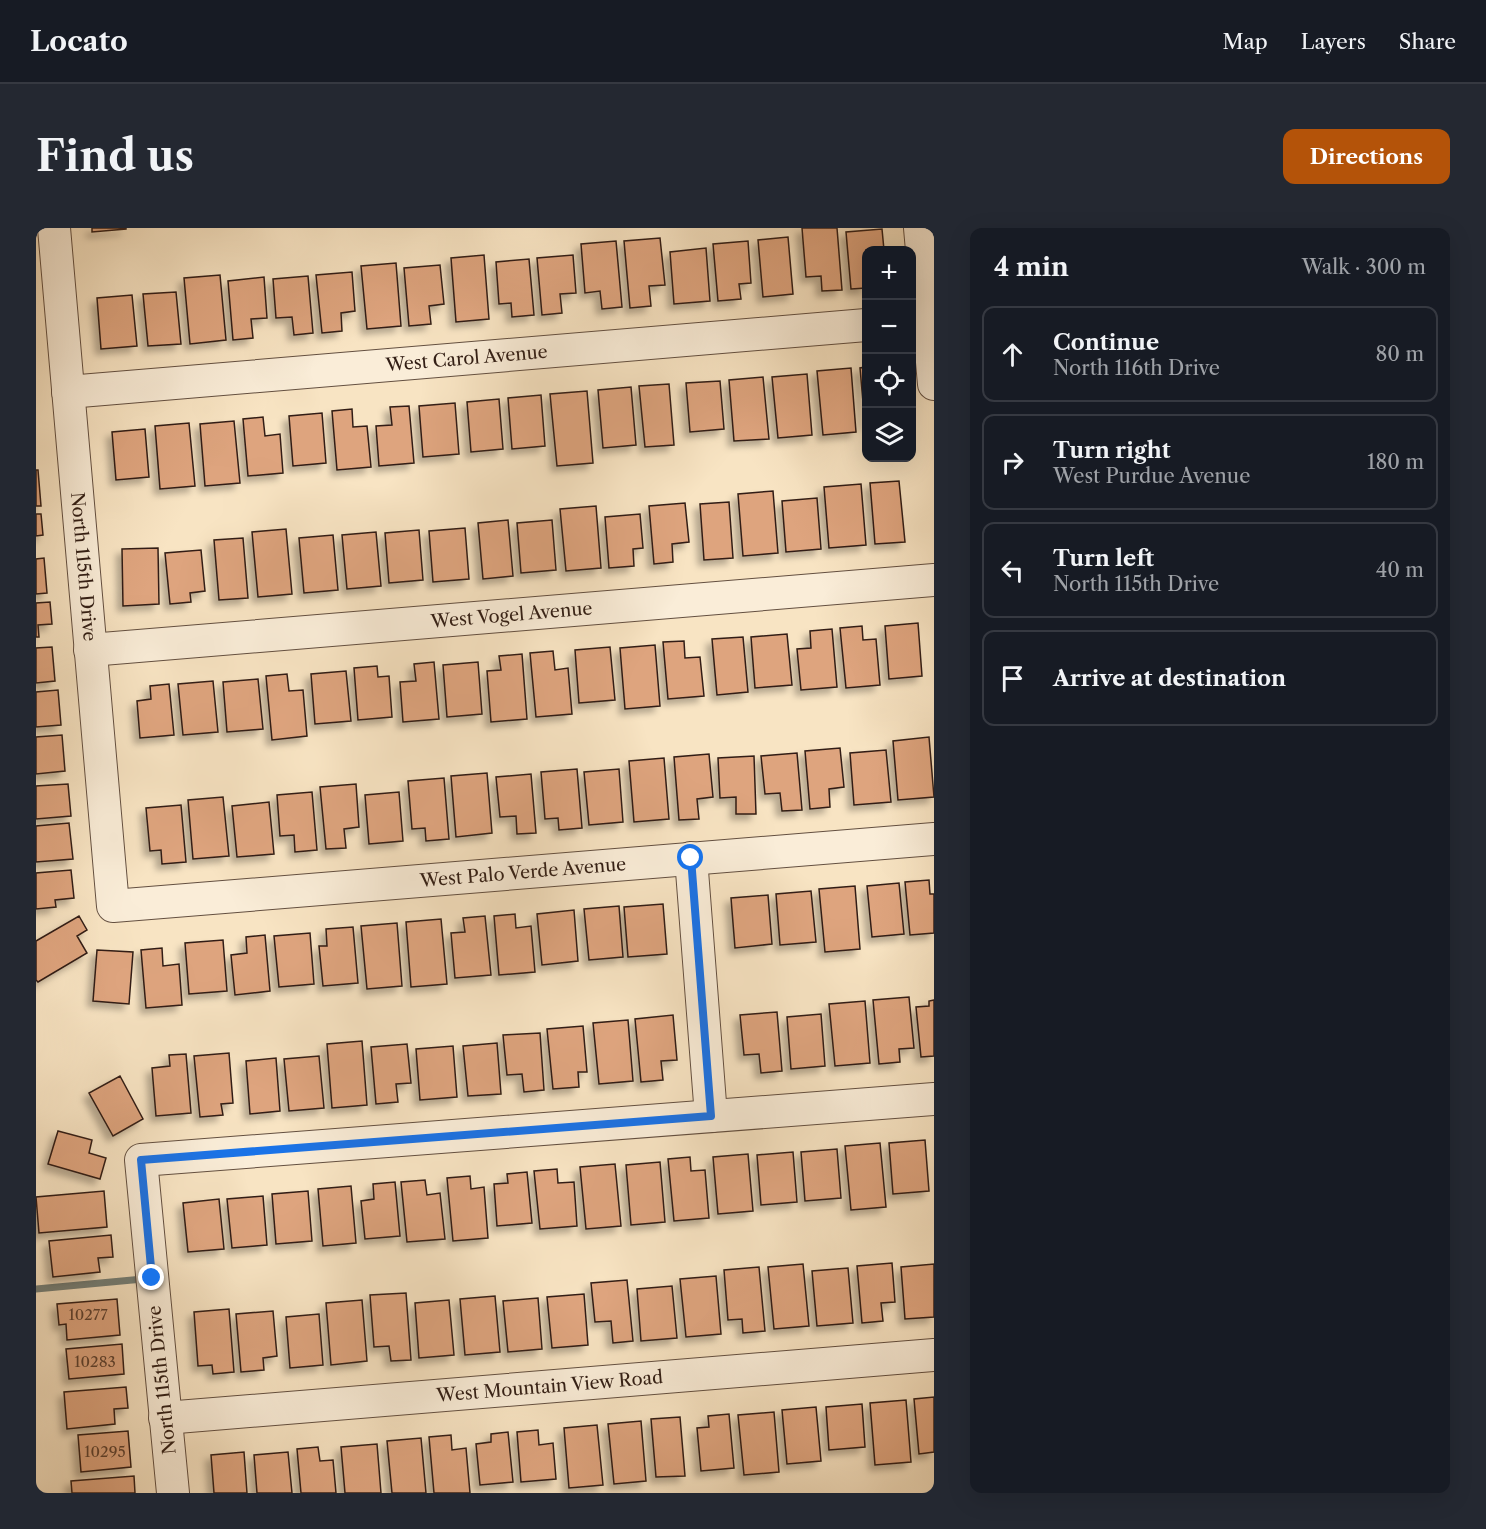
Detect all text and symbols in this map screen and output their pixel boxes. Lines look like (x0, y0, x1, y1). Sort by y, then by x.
text: Locato (30, 24, 128, 58)
text: Map (1223, 29, 1268, 54)
text: Layers (1301, 29, 1366, 54)
text: Share (1399, 29, 1456, 54)
button: Directions (1283, 129, 1450, 184)
text: Find us (36, 130, 194, 182)
map controls (862, 246, 916, 462)
button: + (862, 246, 916, 300)
text: 4 min (994, 251, 1069, 283)
text: Walk · 300 m (1302, 255, 1426, 279)
button: − (862, 300, 916, 354)
text: Continue (1053, 329, 1159, 356)
icon: ahead (996, 338, 1029, 371)
street label: West Carol Avenue (384, 341, 548, 376)
text: 80 m (1376, 342, 1424, 366)
button: locate (862, 354, 916, 408)
text: North 116th Drive (1053, 356, 1220, 380)
button: layers (862, 408, 916, 462)
text: Turn right (1053, 437, 1171, 464)
icon: right (996, 446, 1029, 479)
text: 180 m (1367, 450, 1424, 474)
text: West Purdue Avenue (1053, 464, 1250, 488)
street label: North 115th Drive (66, 491, 101, 642)
text: Turn left (1053, 545, 1154, 572)
icon: left (996, 554, 1029, 587)
text: 40 m (1376, 558, 1424, 582)
text: North 115th Drive (1053, 572, 1219, 596)
street label: West Vogel Avenue (429, 597, 593, 633)
icon: arrive (996, 662, 1029, 695)
text: Arrive at destination (1053, 665, 1286, 692)
route start (677, 844, 703, 870)
street label: West Palo Verde Avenue (418, 853, 627, 892)
route end (138, 1264, 164, 1290)
street label: North 115th Drive (143, 1304, 181, 1456)
house number: 10277 (68, 1305, 108, 1324)
house number: 10283 (74, 1352, 116, 1371)
street label: West Mountain View Road (435, 1366, 664, 1407)
house number: 10295 (84, 1442, 126, 1461)

